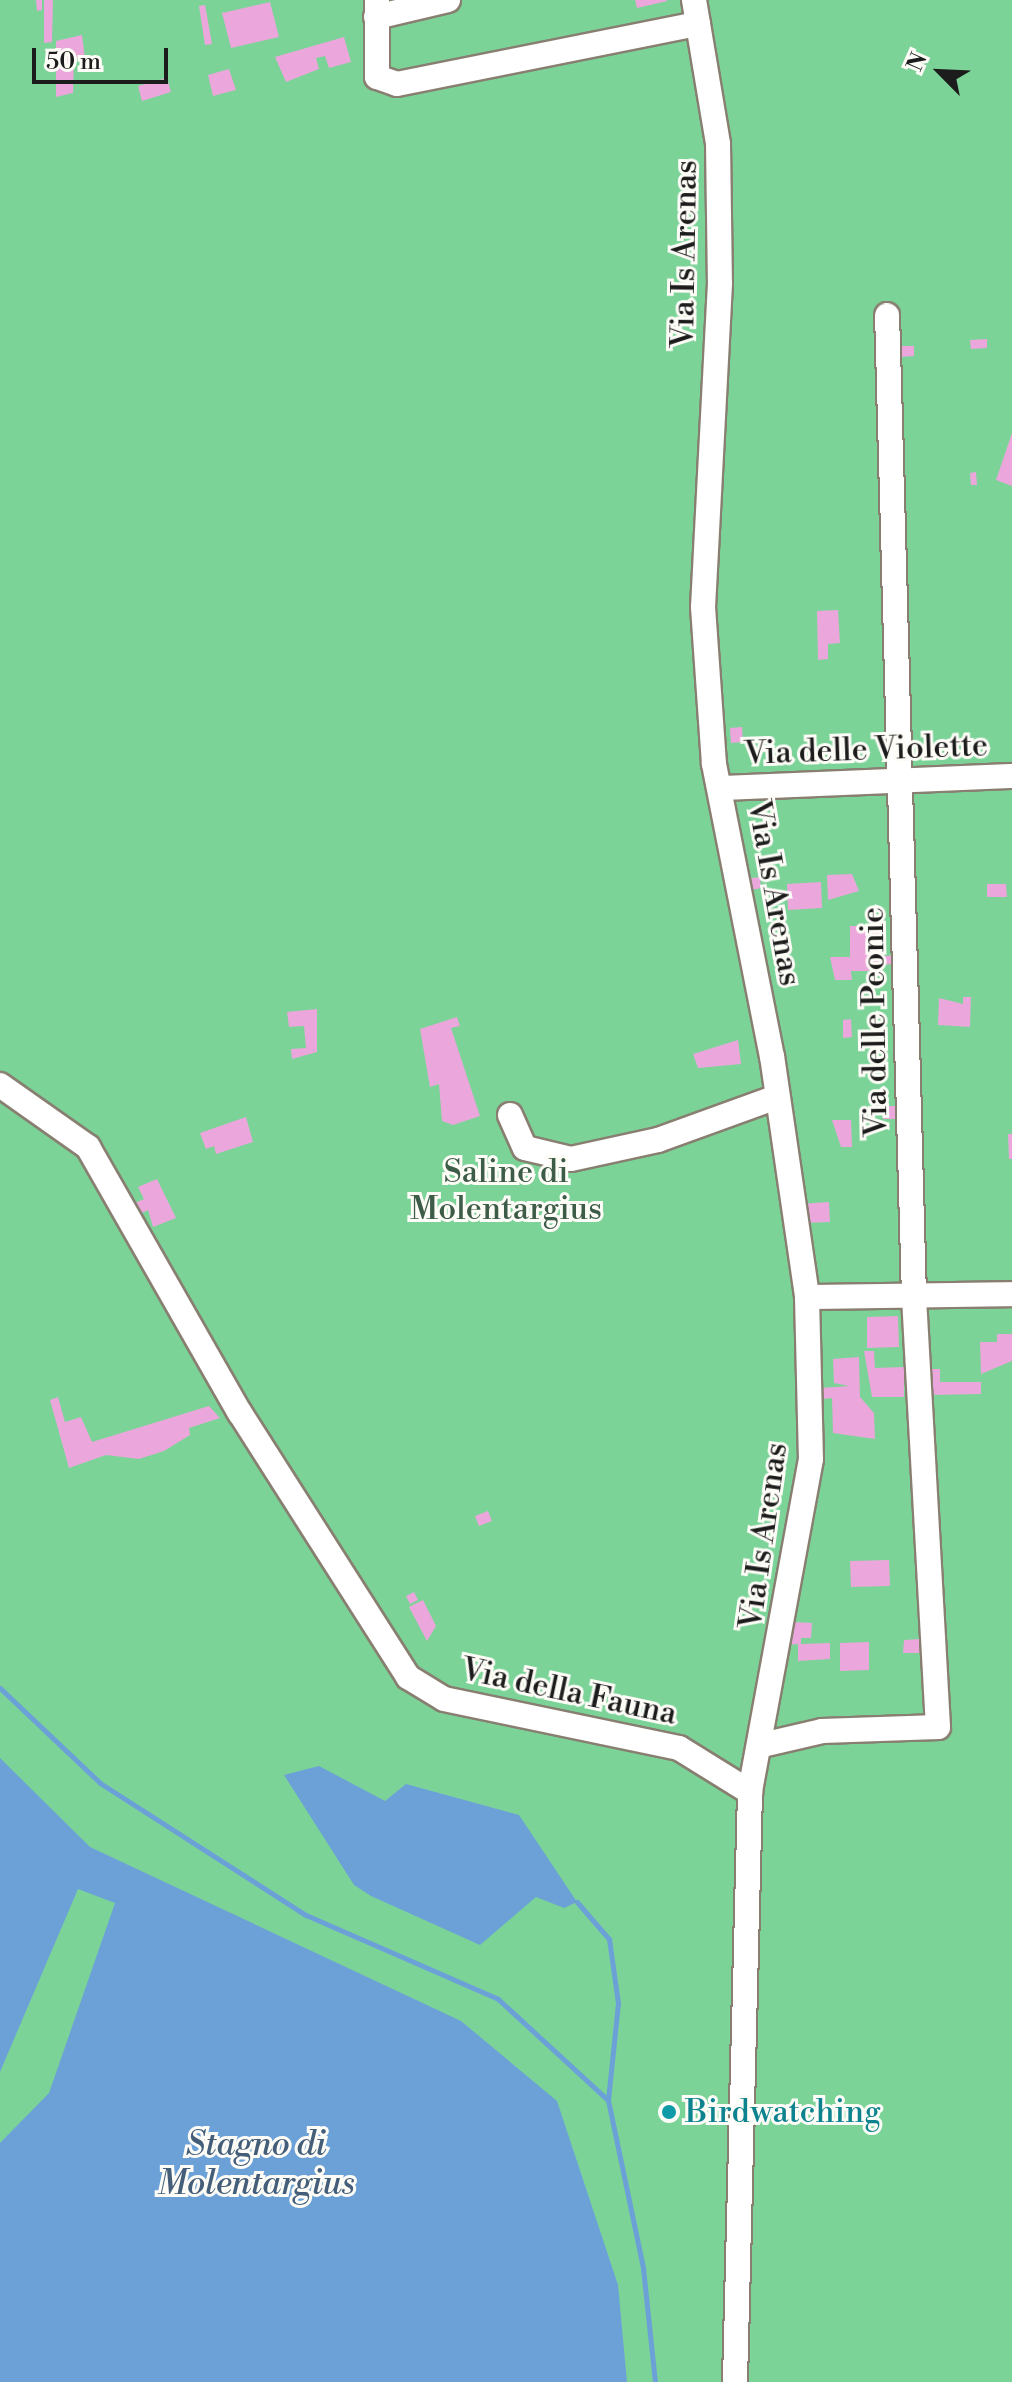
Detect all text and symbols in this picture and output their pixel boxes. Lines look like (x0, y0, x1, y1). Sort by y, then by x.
scale bar (36, 32, 172, 82)
north arrow (900, 32, 980, 112)
text: 50 m (46, 47, 101, 77)
text: N (902, 49, 933, 75)
street label: Via Is Arenas (664, 160, 706, 348)
street label: Via delle Violette (743, 727, 989, 773)
street label: Via Is Arenas (739, 797, 809, 989)
street label: Via delle Peonie (854, 907, 896, 1137)
park label: Saline di Molentargius (410, 1154, 602, 1229)
street label: Via Is Arenas (732, 1440, 796, 1632)
street label: Via della Fauna (458, 1650, 680, 1734)
place label: Birdwatching (685, 2093, 881, 2131)
marker: Birdwatching (660, 2103, 678, 2121)
water label: Stagno di Molentargius (157, 2125, 355, 2204)

